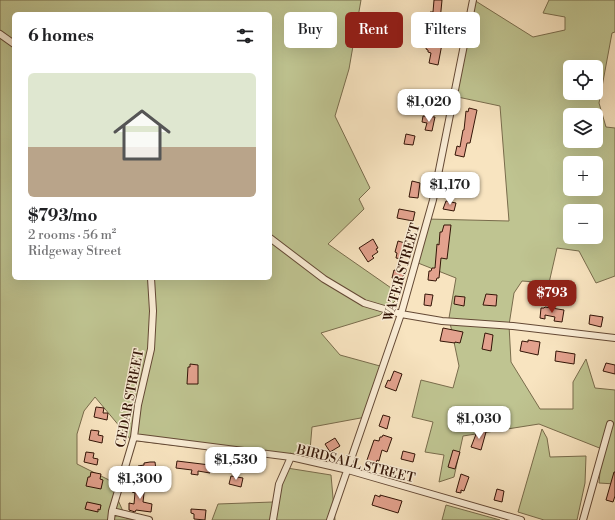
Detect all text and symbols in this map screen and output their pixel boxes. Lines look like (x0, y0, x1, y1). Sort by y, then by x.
chip: Buy (284, 12, 337, 48)
chip: Rent (345, 12, 403, 48)
chip: Filters (411, 12, 480, 48)
text: 6 homes (28, 25, 94, 47)
icon: filters (234, 25, 256, 47)
map controls (563, 60, 603, 244)
button: locate (563, 60, 603, 100)
pin: $1,020 (396, 89, 462, 123)
text: $1,020 (407, 94, 452, 110)
icon: home (106, 99, 178, 171)
button: layers (563, 108, 603, 148)
button: + (563, 156, 603, 196)
pin: $1,170 (417, 172, 483, 206)
text: $1,170 (430, 177, 470, 193)
button: − (563, 204, 603, 244)
text: $793/mo (28, 205, 98, 227)
street label: WATER STREET (380, 221, 424, 324)
text: 2 rooms · 56 m² (28, 227, 116, 243)
text: Ridgeway Street (28, 243, 122, 259)
pin: $793 (528, 280, 576, 314)
text: $793 (536, 285, 568, 301)
street label: CEDAR STREET (113, 347, 147, 449)
pin: $1,030 (446, 406, 512, 440)
text: $1,030 (457, 411, 501, 427)
street label: BIRDSALL STREET (294, 441, 417, 486)
pin: $1,530 (203, 447, 269, 481)
text: $1,530 (214, 452, 258, 468)
pin: $1,300 (107, 466, 173, 500)
text: $1,300 (118, 471, 162, 487)

